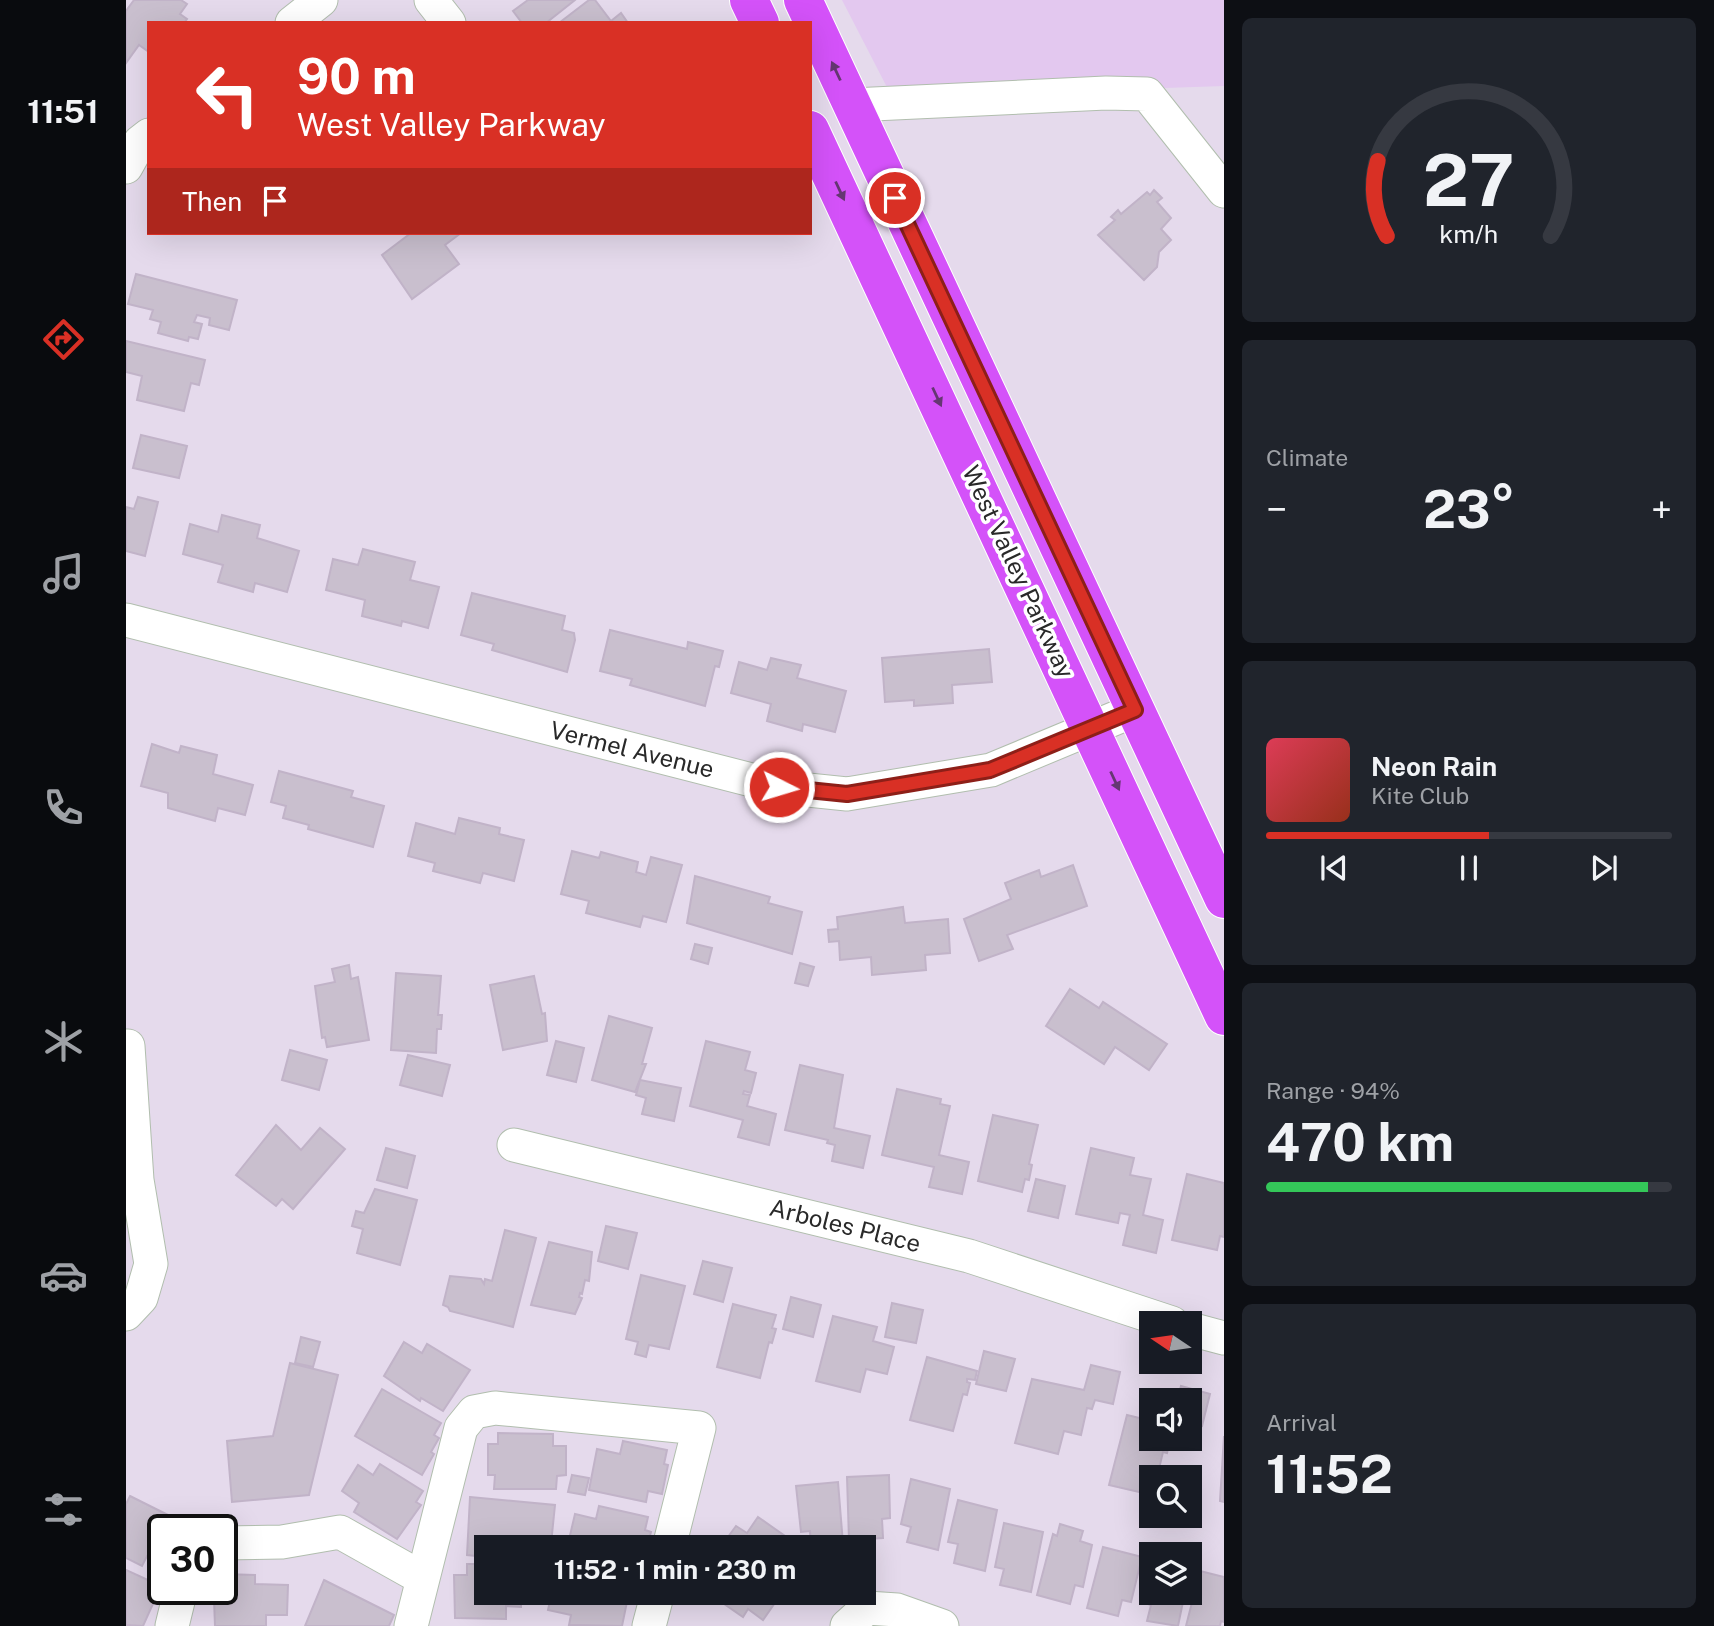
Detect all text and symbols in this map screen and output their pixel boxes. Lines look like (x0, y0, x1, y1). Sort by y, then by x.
text: 90 m (297, 47, 416, 105)
icon: left (182, 49, 273, 140)
one-way arrow (831, 61, 842, 81)
text: 11:51 (27, 93, 99, 130)
text: West Valley Parkway (297, 106, 606, 143)
text: 27 (1423, 137, 1515, 222)
pin (865, 168, 925, 228)
icon: arrive (876, 179, 914, 217)
one-way arrow (834, 181, 845, 201)
icon: arrive (256, 182, 294, 220)
text: Then (182, 186, 242, 217)
text: km/h (1440, 219, 1498, 249)
icon: directions (39, 315, 88, 364)
one-way arrow (931, 387, 942, 407)
text: Climate (1266, 444, 1348, 471)
street label: West Valley Parkway (957, 461, 1081, 683)
text: 23° (1423, 479, 1515, 540)
text: − (1266, 487, 1287, 532)
text: + (1651, 487, 1672, 532)
icon: music (39, 549, 88, 598)
street label: Vermel Avenue (547, 715, 717, 783)
position arrow (742, 750, 816, 824)
text: Neon Rain (1371, 751, 1497, 782)
one-way arrow (1110, 771, 1121, 791)
text: Kite Club (1371, 782, 1469, 809)
icon: phone (39, 783, 88, 832)
icon: previous (1315, 849, 1353, 887)
icon: pause (1450, 849, 1488, 887)
icon: next (1585, 849, 1623, 887)
icon: climate (39, 1017, 88, 1066)
text: Range · 94% (1266, 1077, 1400, 1104)
text: 470 km (1266, 1112, 1454, 1173)
street label: Arboles Place (767, 1193, 924, 1257)
icon: car (39, 1251, 88, 1300)
north arrow (1139, 1311, 1202, 1374)
map controls (1139, 1311, 1202, 1605)
button: sound (1139, 1388, 1202, 1451)
text: Arrival (1266, 1409, 1337, 1436)
text: 11:52 (1266, 1444, 1393, 1505)
button: search (1139, 1465, 1202, 1528)
icon: filters (39, 1485, 88, 1534)
speed limit sign: 30 (147, 1514, 238, 1605)
button: layers (1139, 1542, 1202, 1605)
text: 11:52 · 1 min · 230 m (554, 1554, 796, 1585)

